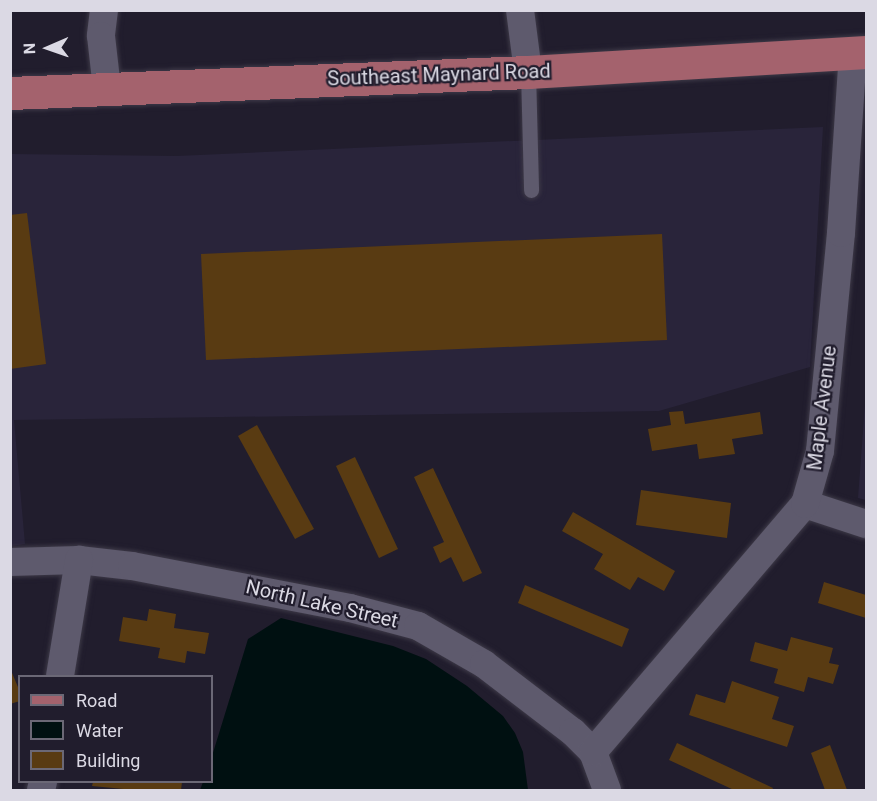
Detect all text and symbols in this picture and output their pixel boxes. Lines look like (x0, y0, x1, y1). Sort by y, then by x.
north arrow (18, 18, 78, 78)
text: N (20, 43, 39, 55)
street label: Southeast Maynard Road (327, 59, 551, 91)
street label: Maple Avenue (802, 344, 842, 472)
street label: North Lake Street (244, 575, 400, 633)
legend (18, 675, 213, 783)
text: Road (76, 690, 117, 711)
text: Water (76, 720, 123, 741)
text: Building (76, 750, 140, 771)

